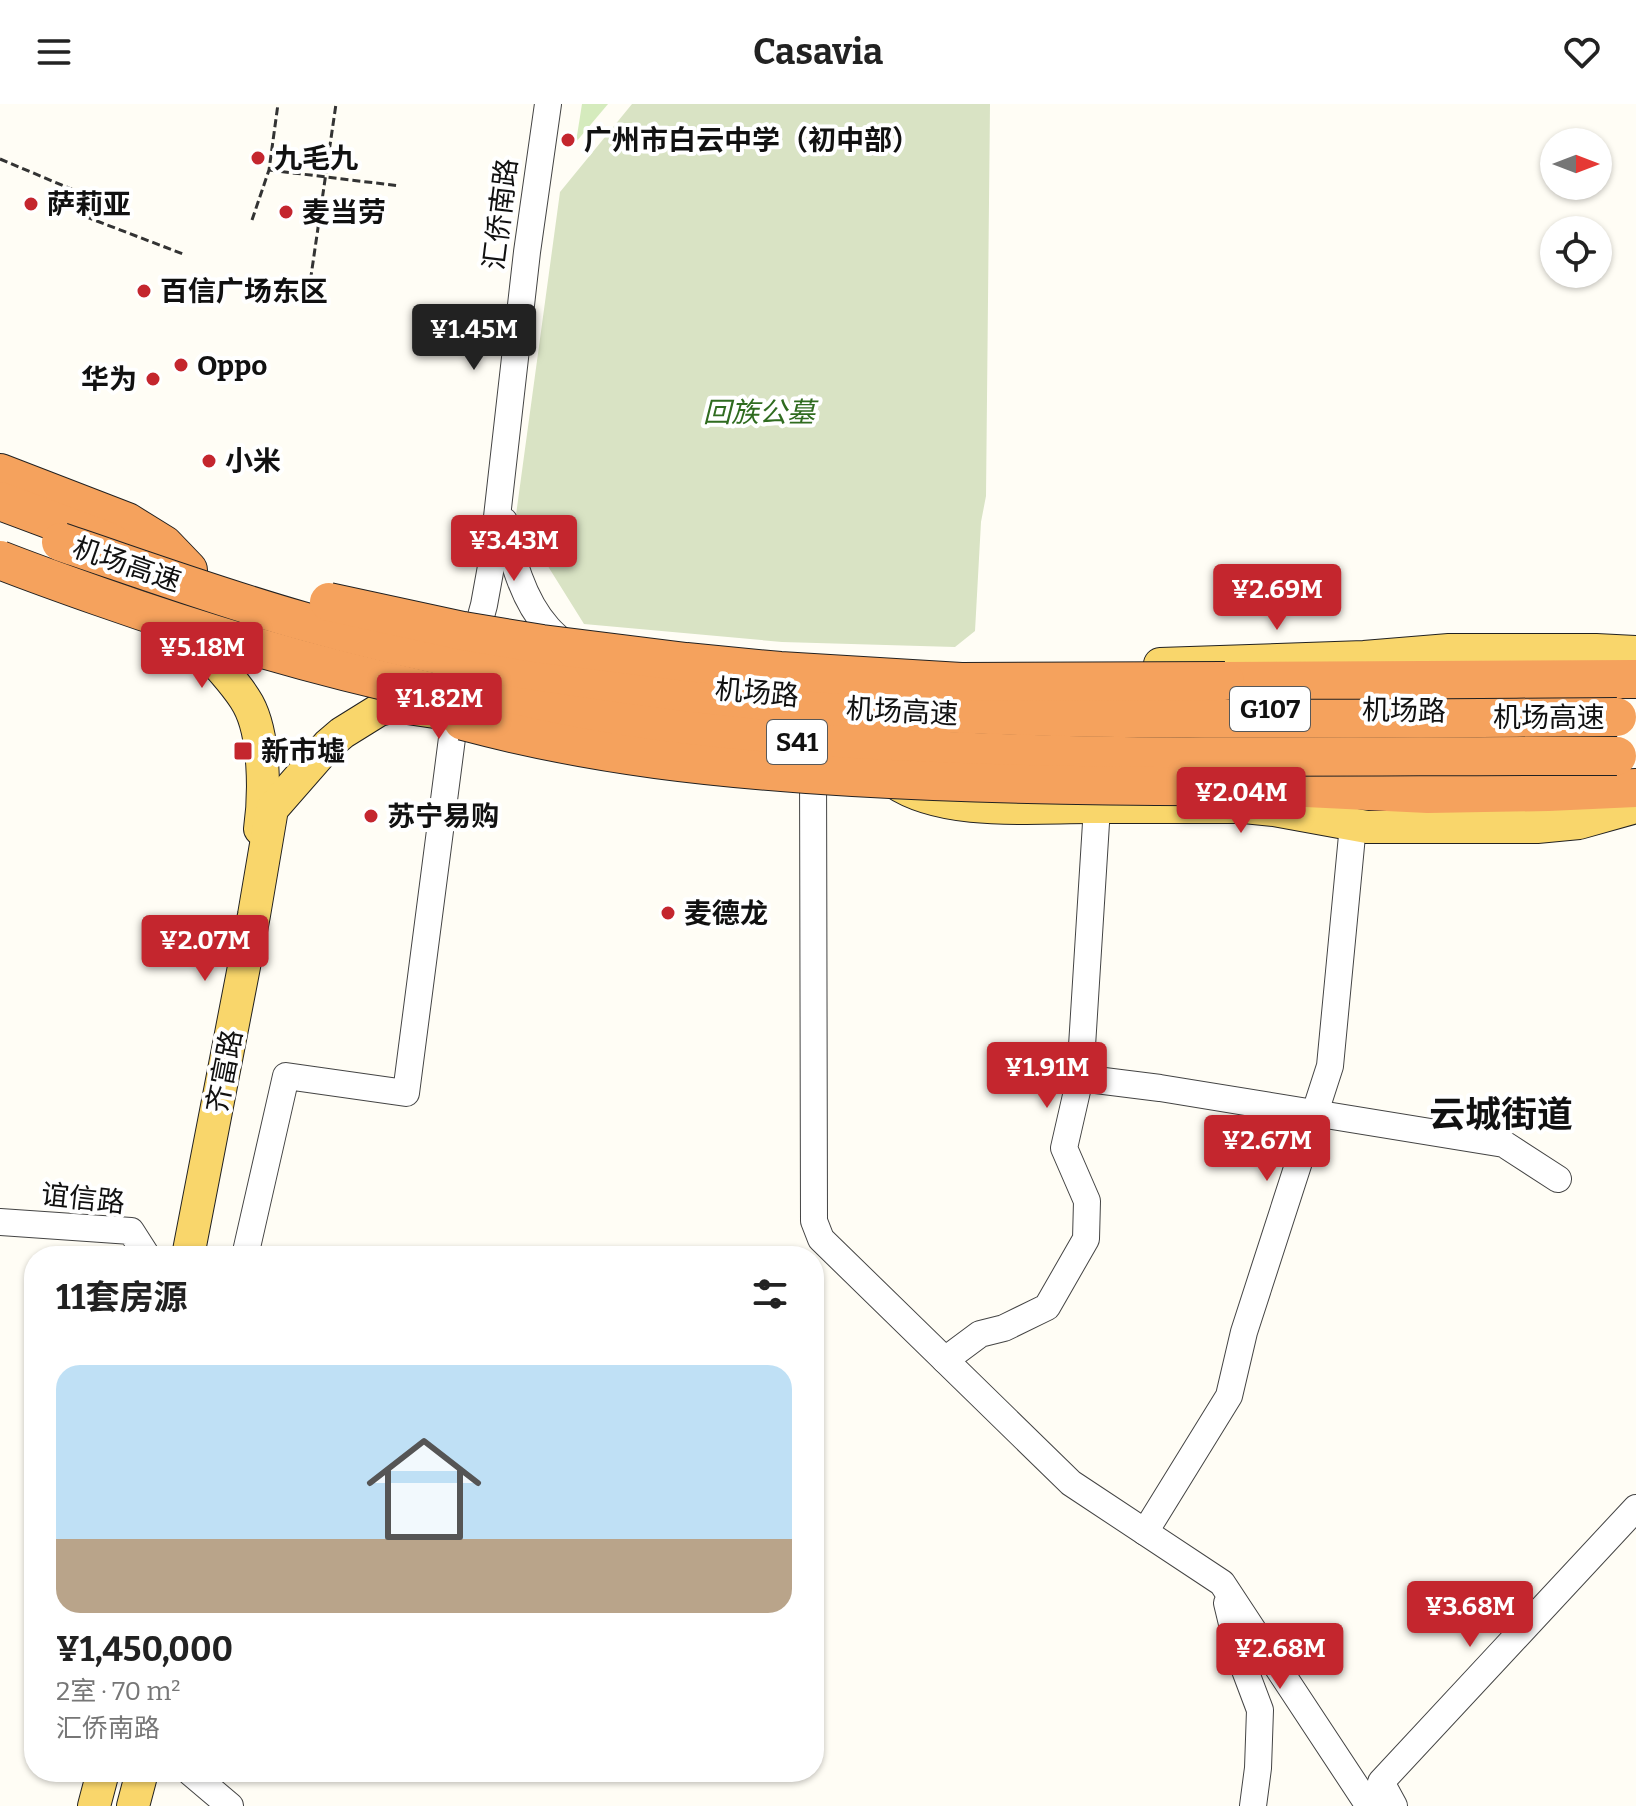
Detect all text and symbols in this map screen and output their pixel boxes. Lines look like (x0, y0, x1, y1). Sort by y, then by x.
icon: menu (32, 30, 76, 74)
text: Casavia (753, 30, 883, 74)
icon: heart (1560, 30, 1604, 74)
place label: 广州市白云中学（初中部） (584, 124, 920, 157)
north arrow (1540, 128, 1612, 200)
map controls (1540, 128, 1612, 288)
marker: 广州市白云中学（初中部） (559, 131, 577, 149)
place label: 九毛九 (274, 142, 358, 175)
marker: 九毛九 (249, 149, 267, 167)
street label: 汇侨南路 (477, 156, 524, 272)
place label: 萨莉亚 (47, 188, 131, 221)
marker: 萨莉亚 (22, 195, 40, 213)
place label: 麦当劳 (302, 196, 386, 229)
marker: 麦当劳 (277, 203, 295, 221)
button: locate (1540, 216, 1612, 288)
place label: 百信广场东区 (160, 275, 328, 308)
marker: 百信广场东区 (135, 282, 153, 300)
pin: ¥1.45M (409, 304, 539, 372)
text: ¥1.45M (430, 314, 518, 345)
place label: Oppo (197, 349, 267, 382)
marker: Oppo (172, 356, 190, 374)
place label: 华为 (81, 363, 137, 396)
marker: 华为 (144, 370, 162, 388)
park label: 回族公墓 (703, 396, 819, 429)
place label: 小米 (225, 445, 281, 478)
marker: 小米 (200, 452, 218, 470)
pin: ¥3.43M (449, 515, 579, 583)
text: ¥3.43M (469, 525, 559, 556)
street label: 机场高速 (69, 531, 185, 598)
pin: ¥2.69M (1212, 564, 1342, 632)
text: ¥2.69M (1231, 574, 1323, 605)
pin: ¥5.18M (137, 622, 267, 690)
text: ¥5.18M (159, 632, 245, 663)
street label: 机场路 (714, 672, 800, 713)
pin: ¥1.82M (374, 673, 504, 741)
text: ¥1.82M (395, 683, 483, 714)
road number: G107 (1230, 687, 1310, 731)
street label: 机场高速 (845, 692, 959, 731)
street label: 机场路 (1362, 693, 1446, 728)
street label: 机场高速 (1493, 701, 1605, 734)
road number: S41 (767, 720, 827, 764)
place label: 新市墟 (261, 735, 345, 768)
marker: 新市墟 (232, 740, 254, 762)
pin: ¥2.04M (1176, 767, 1306, 835)
text: ¥2.04M (1195, 777, 1287, 808)
place label: 苏宁易购 (387, 800, 499, 833)
marker: 苏宁易购 (362, 807, 380, 825)
place label: 麦德龙 (684, 897, 768, 930)
marker: 麦德龙 (659, 904, 677, 922)
pin: ¥2.07M (140, 915, 270, 983)
text: ¥2.07M (160, 925, 250, 956)
street label: 齐富路 (200, 1027, 249, 1115)
pin: ¥1.91M (982, 1042, 1112, 1110)
text: ¥1.91M (1005, 1052, 1089, 1083)
district label: 云城街道 (1429, 1093, 1573, 1137)
pin: ¥2.67M (1202, 1115, 1332, 1183)
text: ¥2.67M (1222, 1125, 1312, 1156)
street label: 谊信路 (39, 1178, 126, 1219)
icon: filters (748, 1272, 792, 1316)
text: 11套房源 (56, 1277, 187, 1318)
icon: home (352, 1417, 496, 1561)
pin: ¥3.68M (1405, 1581, 1535, 1649)
text: ¥3.68M (1425, 1591, 1515, 1622)
pin: ¥2.68M (1215, 1623, 1345, 1691)
text: ¥1,450,000 (56, 1629, 233, 1670)
text: ¥2.68M (1234, 1633, 1326, 1664)
text: 2室 · 70 m² (56, 1676, 181, 1707)
text: 汇侨南路 (56, 1713, 160, 1744)

